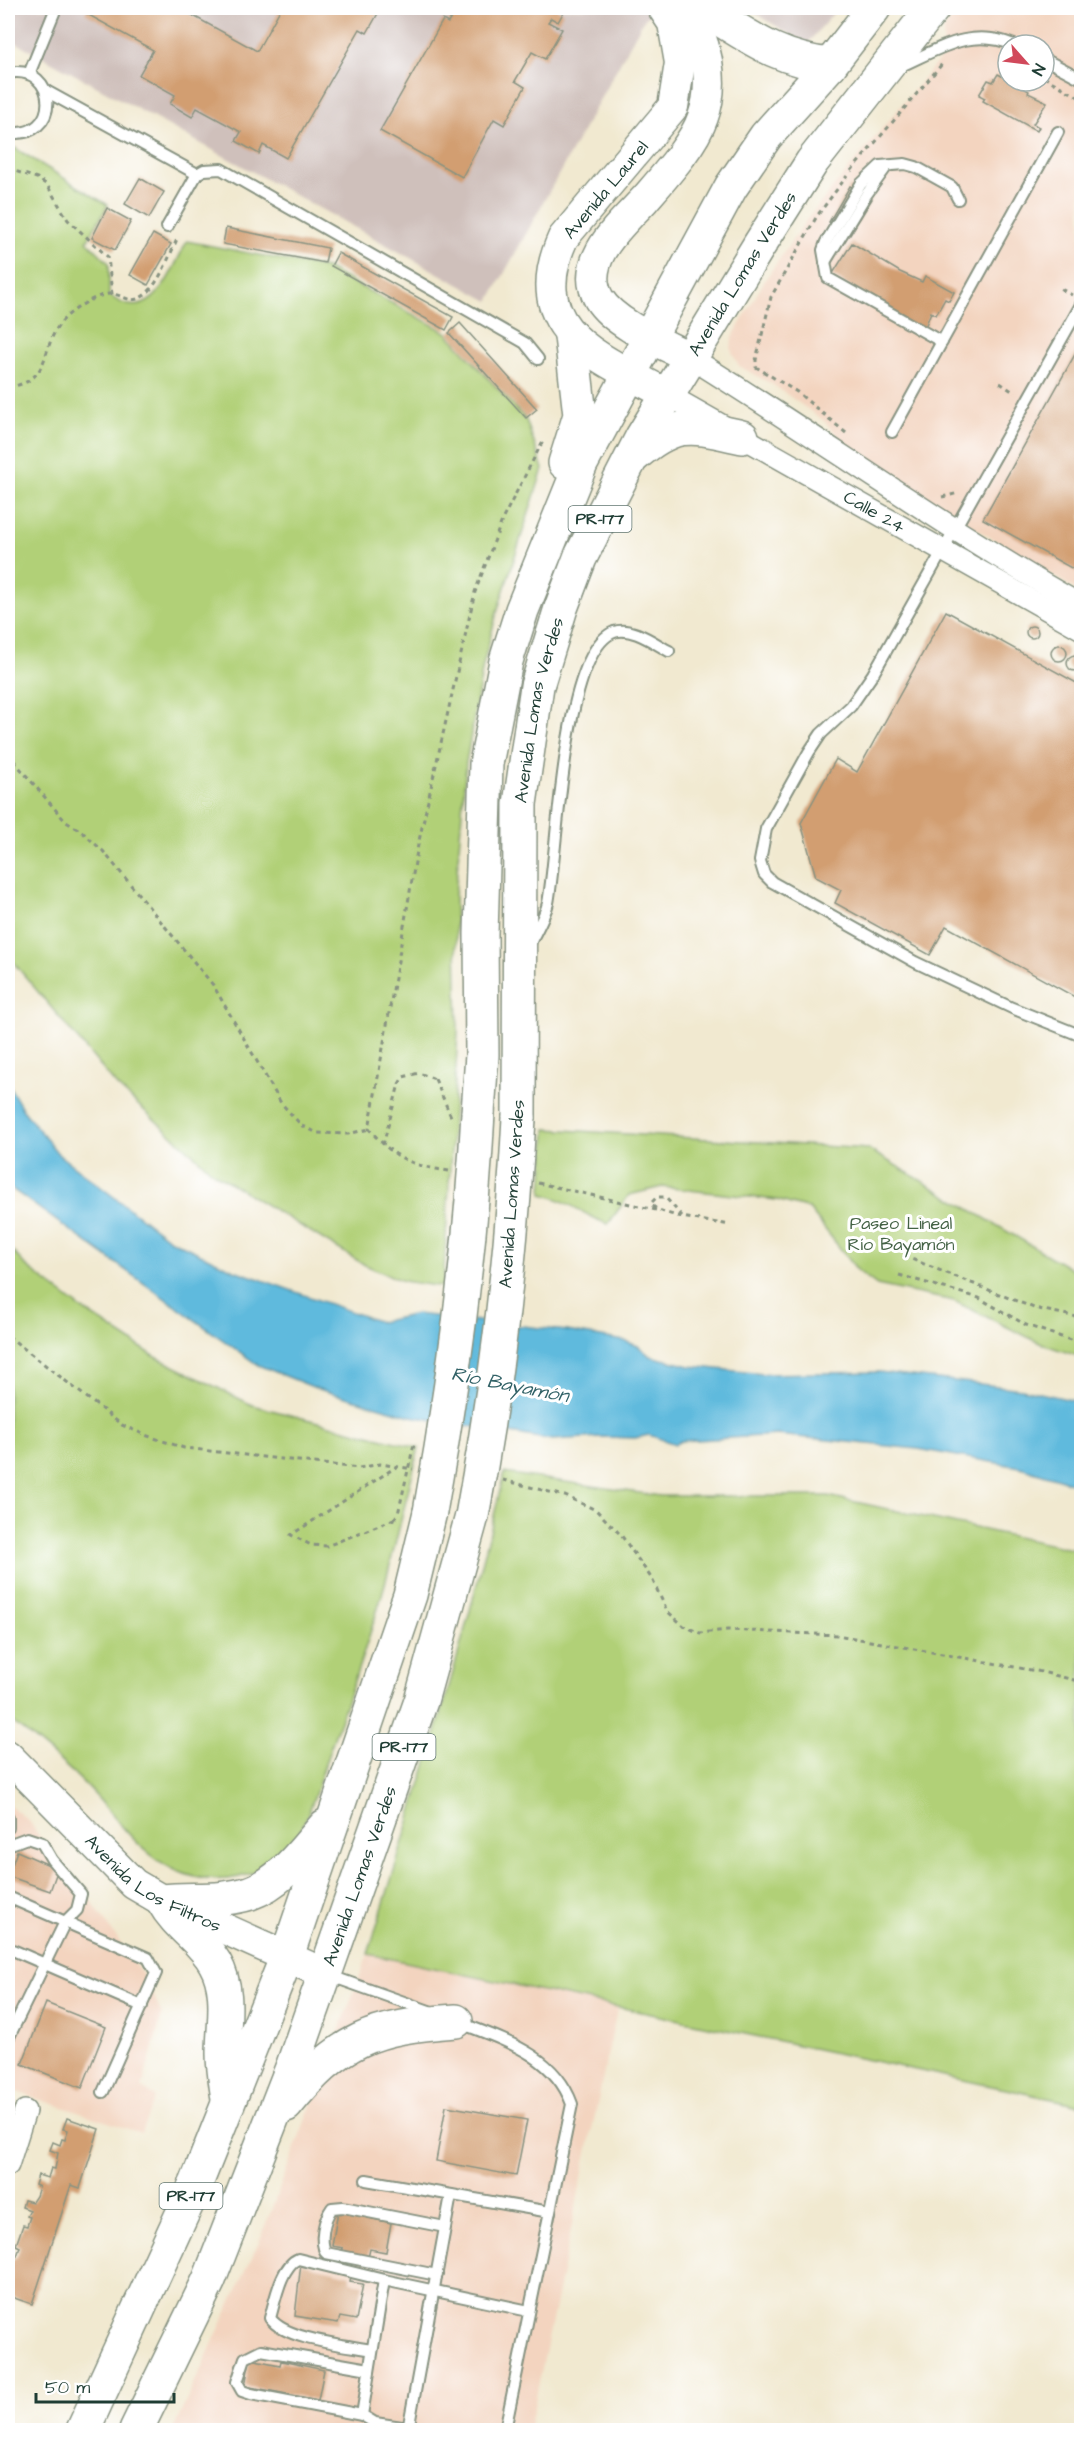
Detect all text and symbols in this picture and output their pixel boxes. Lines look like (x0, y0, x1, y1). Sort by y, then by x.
north arrow (996, 33, 1056, 93)
text: N (1026, 60, 1050, 79)
street label: Avenida Laurel (557, 135, 655, 244)
street label: Avenida Lomas Verdes (682, 187, 803, 361)
street label: Calle 24 (839, 484, 910, 539)
road number: PR-177 (568, 506, 632, 532)
street label: Avenida Lomas Verdes (508, 614, 570, 804)
street label: Avenida Lomas Verdes (493, 1099, 531, 1289)
park label: Paseo Lineal Río Bayamón (847, 1211, 955, 1258)
water label: Río Bayamón (449, 1360, 573, 1411)
road number: PR-177 (372, 1734, 436, 1760)
street label: Avenida Lomas Verdes (316, 1783, 403, 1969)
street label: Avenida Los Filtros (79, 1829, 225, 1938)
road number: PR-177 (160, 2183, 222, 2209)
scale bar (36, 2366, 174, 2404)
text: 50 m (45, 2375, 90, 2400)

